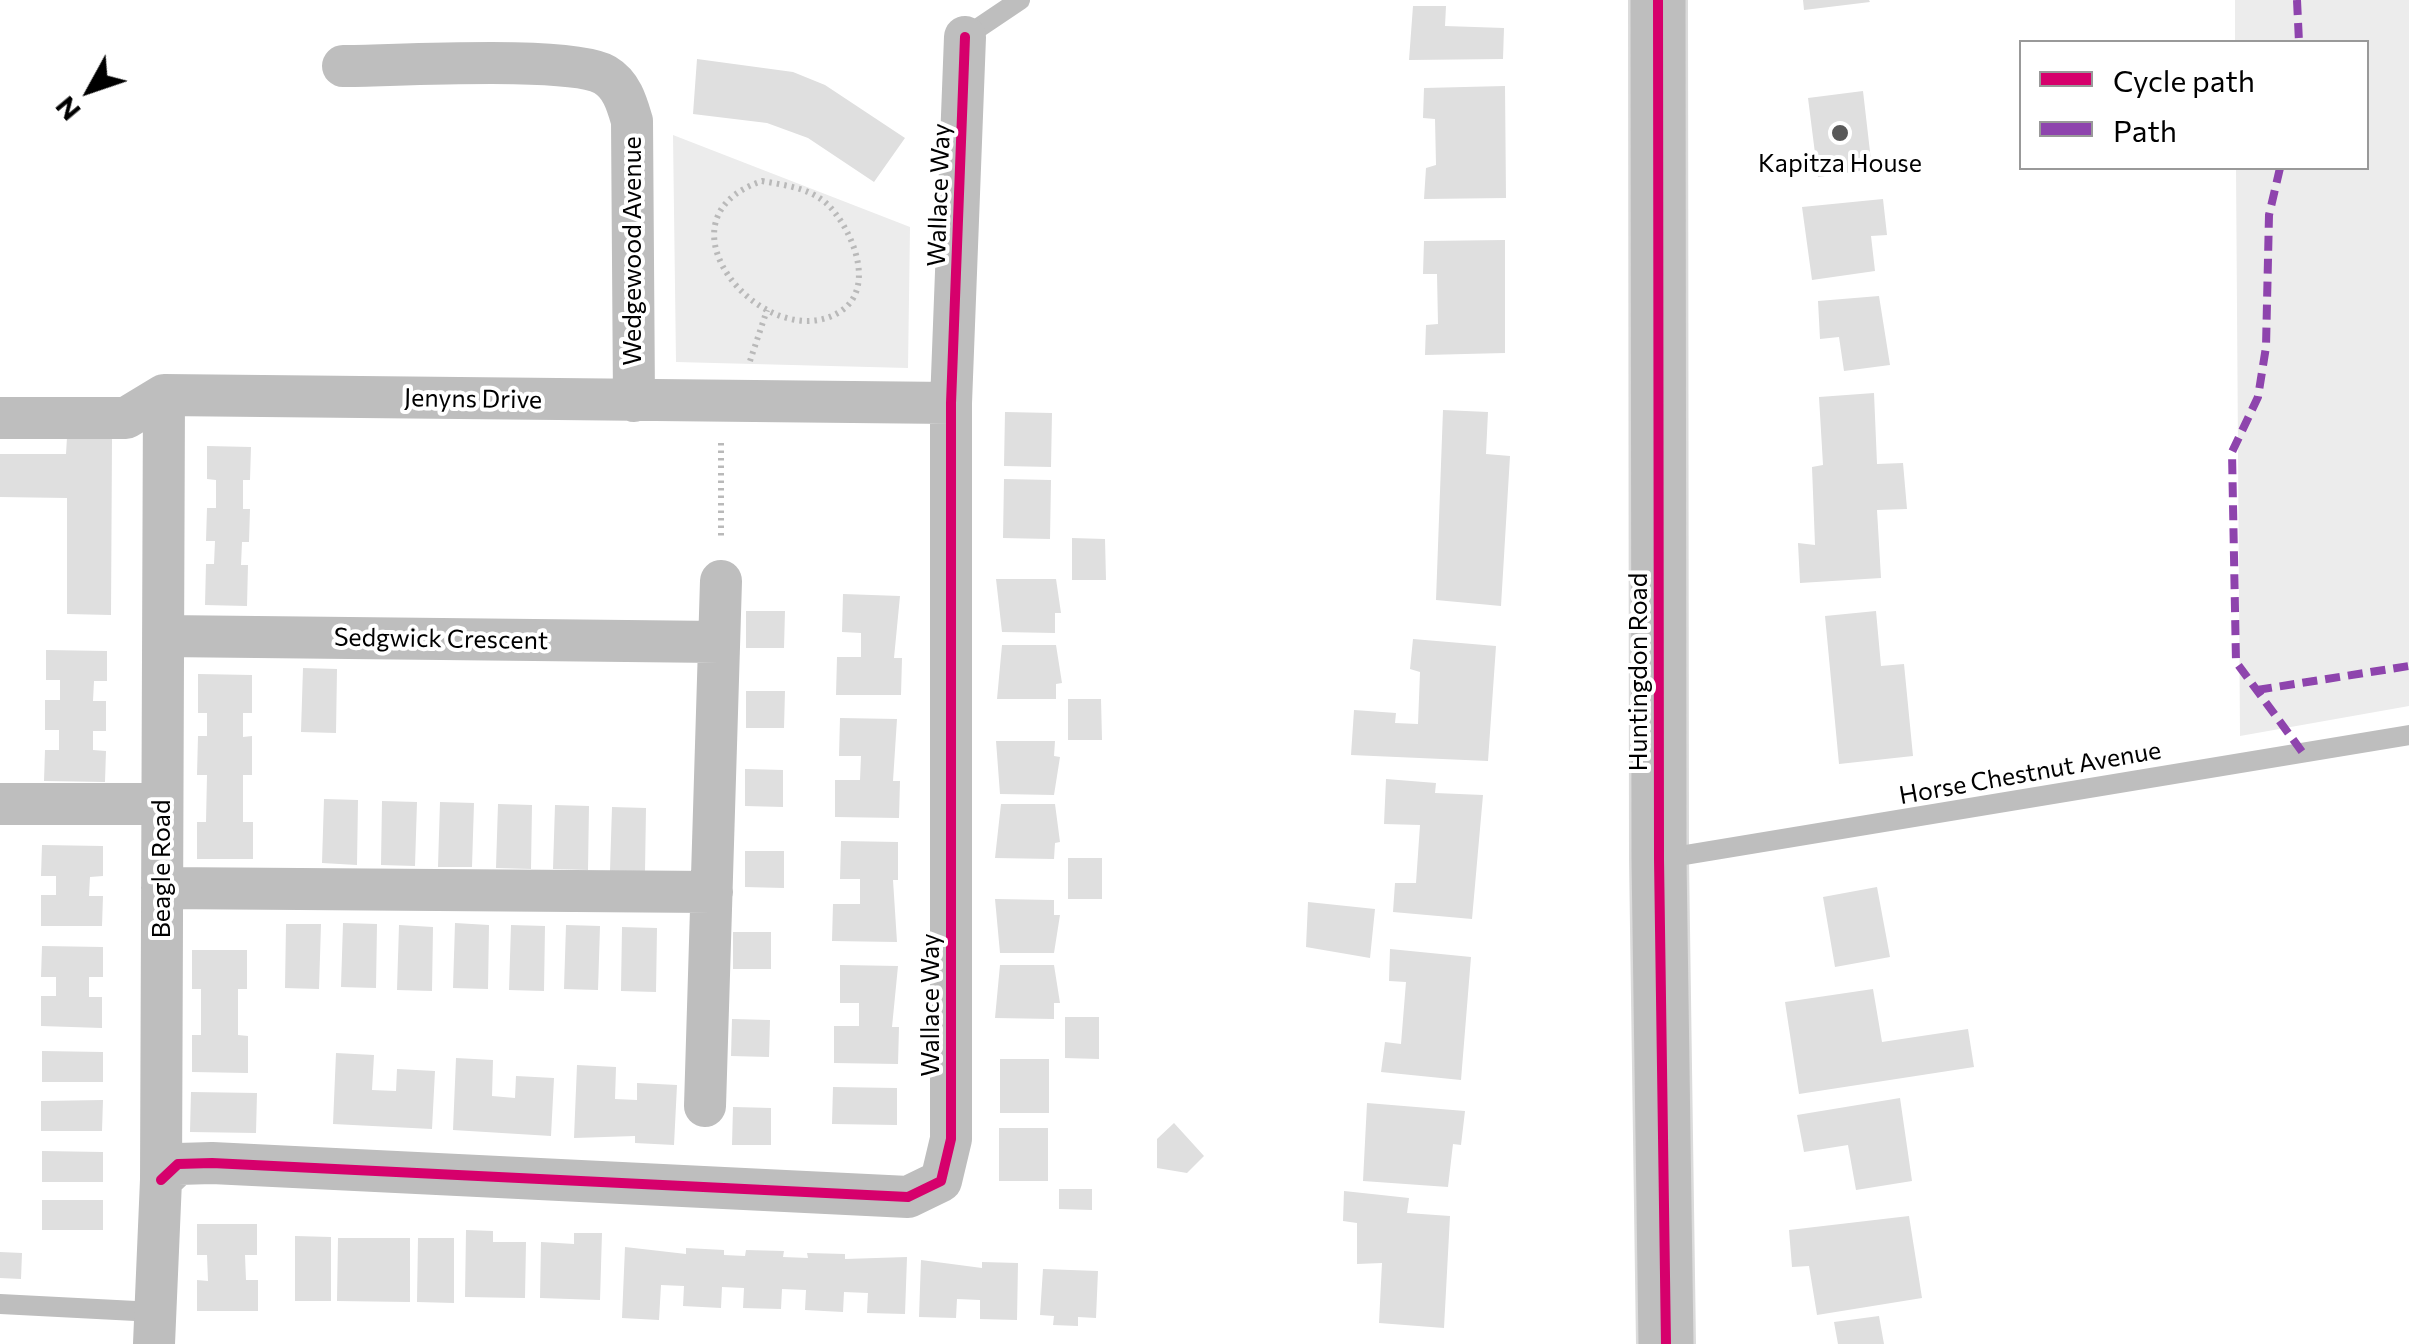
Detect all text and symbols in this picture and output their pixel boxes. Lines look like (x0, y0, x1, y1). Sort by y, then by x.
north arrow (40, 40, 140, 140)
legend (2019, 40, 2369, 170)
text: Cycle path (2113, 61, 2255, 98)
text: N (47, 90, 87, 128)
text: Path (2113, 111, 2177, 148)
marker: Kapitza House (1829, 122, 1851, 144)
street label: Wallace Way (922, 123, 956, 267)
street label: Wedgewood Avenue (618, 136, 648, 366)
place label: Kapitza House (1758, 149, 1922, 179)
street label: Jenyns Drive (404, 383, 542, 415)
street label: Huntingdon Road (1624, 573, 1654, 771)
street label: Sedgwick Crescent (334, 622, 548, 656)
street label: Horse Chestnut Avenue (1897, 735, 2163, 811)
street label: Beagle Road (147, 800, 177, 938)
street label: Wallace Way (916, 933, 946, 1077)

